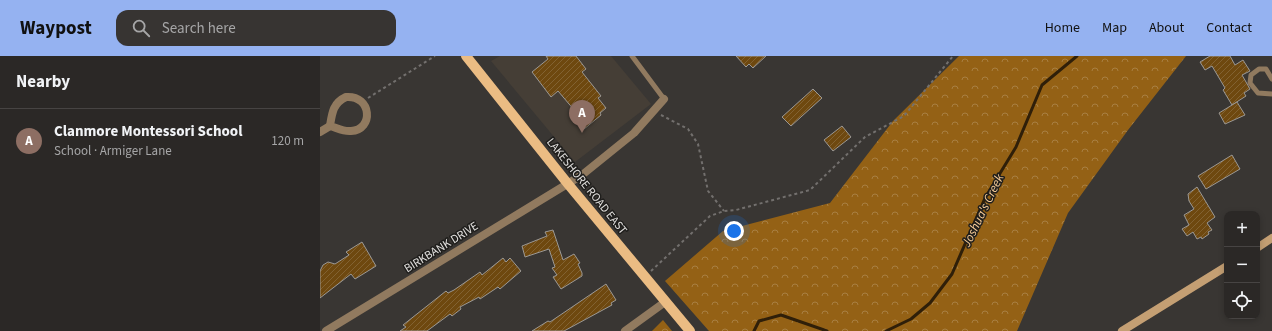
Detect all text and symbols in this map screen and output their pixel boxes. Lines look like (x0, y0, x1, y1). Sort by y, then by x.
search box (116, 10, 396, 46)
text: Waypost (20, 15, 92, 42)
icon: search (130, 17, 152, 39)
text: Search here (162, 18, 236, 39)
text: Home (1045, 18, 1080, 38)
text: Map (1102, 18, 1127, 38)
text: About (1149, 18, 1184, 38)
text: Contact (1206, 18, 1252, 38)
text: Nearby (16, 70, 70, 94)
pin: A (569, 100, 595, 133)
text: Clanmore Montessori School (54, 121, 242, 142)
text: A (25, 132, 33, 150)
text: 120 m (271, 132, 304, 150)
street label: LAKESHORE ROAD EAST (542, 134, 631, 239)
text: School · Armiger Lane (54, 142, 172, 160)
water label: Joshua's Creek (957, 170, 1009, 251)
map controls (1224, 211, 1260, 319)
button: + (1224, 211, 1260, 247)
street label: BIRKBANK DRIVE (401, 218, 482, 277)
your location (724, 221, 744, 241)
button: − (1224, 247, 1260, 283)
button: locate (1224, 283, 1260, 319)

